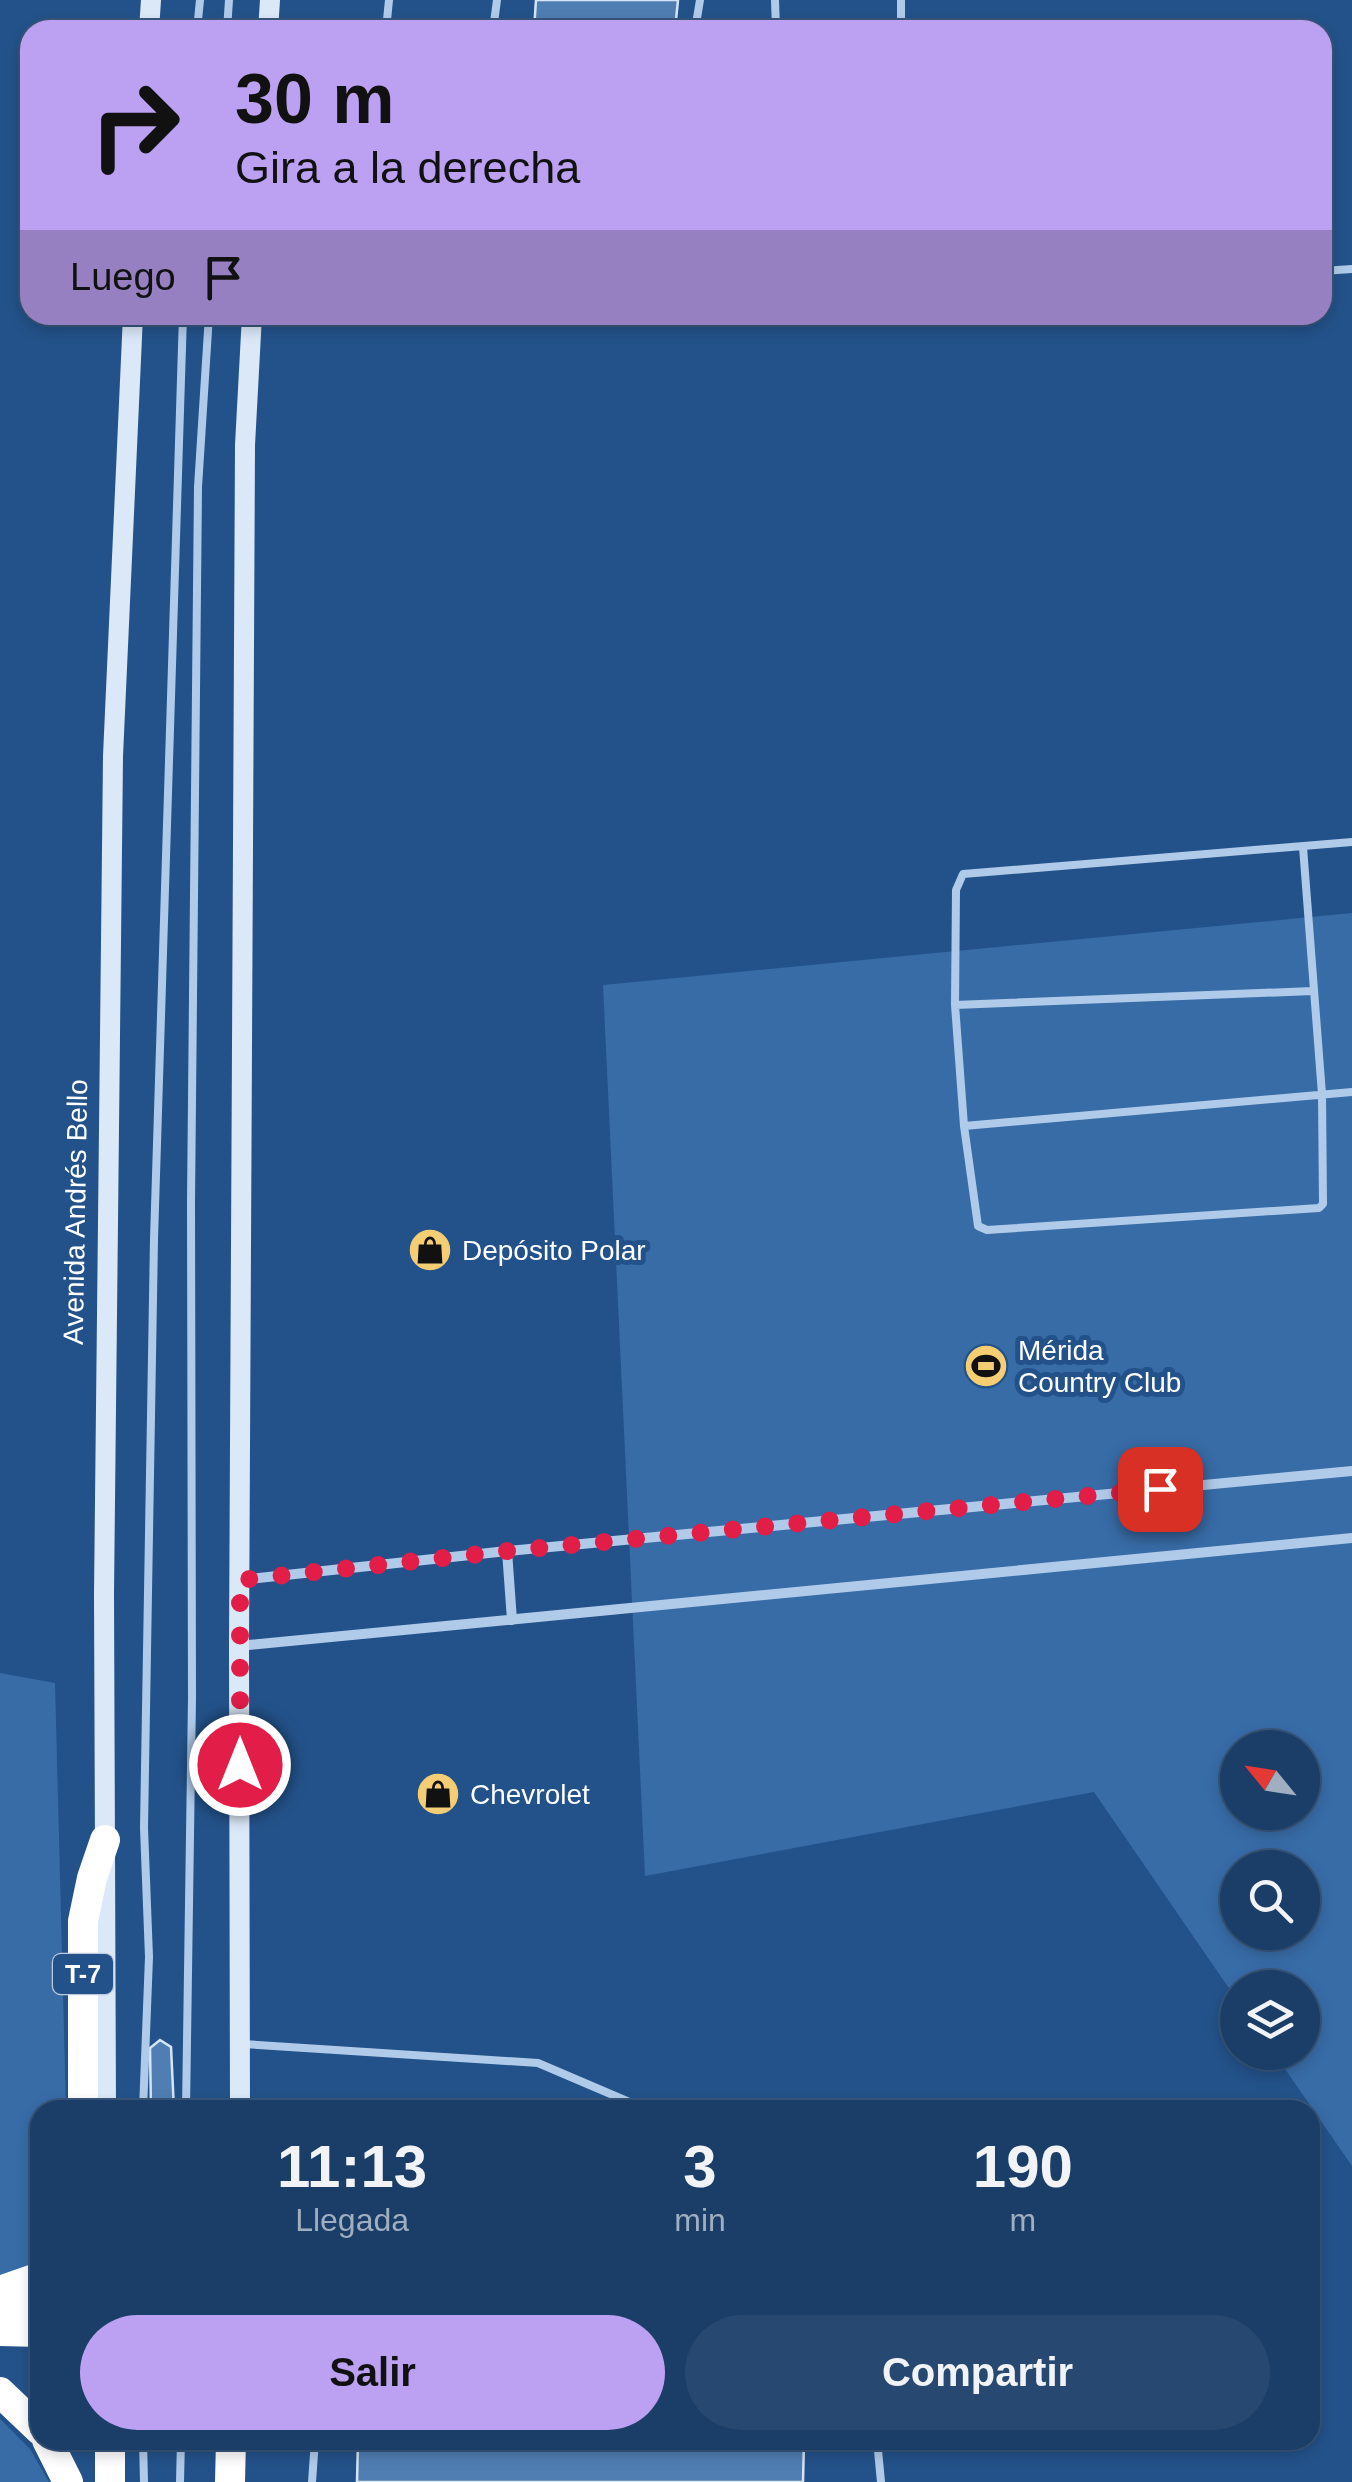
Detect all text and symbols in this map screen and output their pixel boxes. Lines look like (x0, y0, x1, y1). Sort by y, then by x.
icon: right (70, 60, 200, 190)
text: 30 m (235, 60, 395, 138)
text: Gira a la derecha (235, 142, 580, 193)
icon: arrive (196, 250, 251, 305)
text: Luego (70, 256, 176, 298)
street label: Avenida Andrés Bello (58, 1079, 93, 1345)
shop icon: Depósito Polar (407, 1227, 453, 1273)
place label: Depósito Polar (462, 1235, 646, 1266)
place label: Mérida Country Club (1018, 1335, 1181, 1398)
sports icon: Mérida Country Club (963, 1343, 1009, 1389)
pin (1118, 1447, 1203, 1532)
icon: arrive (1133, 1462, 1188, 1517)
position arrow (188, 1713, 292, 1817)
north arrow (1220, 1730, 1320, 1830)
map controls (1220, 1730, 1320, 2070)
shop icon: Chevrolet (415, 1771, 461, 1817)
place label: Chevrolet (470, 1779, 590, 1810)
button: search (1220, 1850, 1320, 1950)
road number: T-7 (53, 1954, 113, 1994)
button: layers (1220, 1970, 1320, 2070)
text: 11:13 (277, 2133, 427, 2200)
text: 3 (683, 2133, 717, 2200)
text: 190 (973, 2133, 1073, 2200)
text: Llegada (295, 2202, 409, 2238)
text: min (674, 2202, 726, 2238)
text: m (1010, 2202, 1036, 2238)
button: Salir (80, 2315, 665, 2430)
button: Compartir (685, 2315, 1270, 2430)

